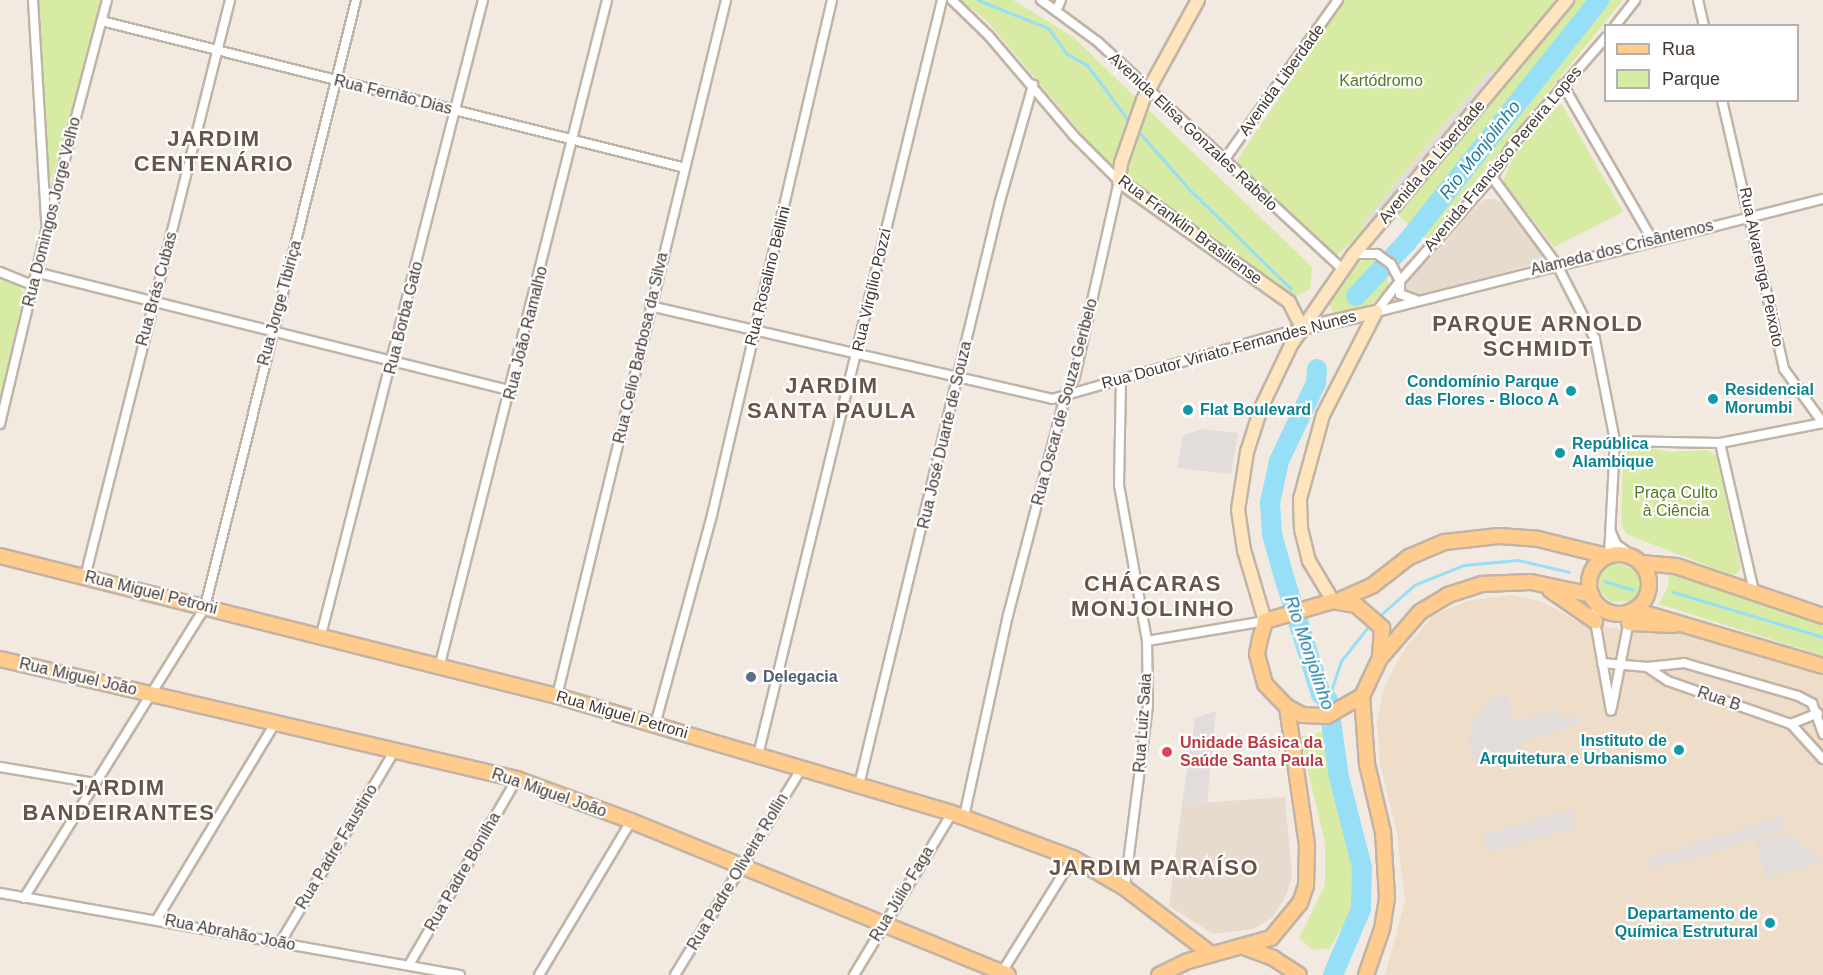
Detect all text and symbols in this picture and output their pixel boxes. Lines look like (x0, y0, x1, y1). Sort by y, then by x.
street label: Avenida Liberdade (1235, 20, 1329, 140)
legend (1604, 24, 1799, 102)
text: Rua (1662, 39, 1695, 59)
street label: Avenida Elisa Gonzales Rabelo (1105, 49, 1281, 215)
street label: Avenida Francisco Pereira Lopes (1420, 63, 1586, 255)
text: Parque (1662, 69, 1720, 89)
street label: Rua Fernão Dias (332, 71, 454, 119)
park label: Kartódromo (1339, 71, 1423, 91)
street label: Avenida da Liberdade (1375, 96, 1489, 228)
water label: Rio Monjolinho (1435, 96, 1525, 204)
street label: Rua Domingos Jorge Velho (19, 115, 85, 309)
district label: JARDIM CENTENÁRIO (134, 125, 294, 176)
street label: Rua Franklin Brasiliense (1114, 171, 1266, 289)
street label: Rua Alvarenga Peixoto (1735, 185, 1787, 349)
street label: Rua Rosalino Bellini (741, 204, 795, 348)
street label: Alameda dos Crisântemos (1529, 216, 1715, 280)
street label: Rua Virgílio Pozzi (848, 226, 896, 354)
street label: Rua Brás Cubas (133, 230, 181, 348)
street label: Rua Jorge Tibiriça (254, 238, 306, 368)
street label: Rua Celio Barbosa da Silva (610, 251, 672, 445)
street label: Rua Borba Gato (381, 260, 427, 376)
street label: Rua João Ramalho (500, 264, 552, 402)
street label: Rua Oscar de Souza Geribelo (1028, 296, 1102, 508)
street label: Rua Doutor Viriato Fernandes Nunes (1100, 307, 1358, 393)
district label: PARQUE ARNOLD SCHMIDT (1432, 310, 1644, 362)
street label: Rua José Duarte de Souza (914, 339, 976, 531)
district label: JARDIM SANTA PAULA (747, 372, 917, 424)
place label: Condomínio Parque das Flores - Bloco A (1404, 372, 1559, 410)
place label: Residencial Morumbi (1725, 380, 1814, 418)
marker: Condomínio Parque das Flores - Bloco A (1564, 384, 1578, 398)
marker: Residencial Morumbi (1706, 392, 1720, 406)
place label: Flat Boulevard (1200, 400, 1311, 420)
marker: Flat Boulevard (1181, 403, 1195, 417)
place label: República Alambique (1572, 434, 1654, 472)
marker: República Alambique (1553, 446, 1567, 460)
park label: Praça Culto à Ciência (1634, 483, 1718, 521)
street label: Rua Miguel Petroni (83, 567, 219, 619)
district label: CHÁCARAS MONJOLINHO (1071, 570, 1235, 622)
water label: Rio Monjolinho (1279, 593, 1339, 713)
street label: Rua Miguel João (17, 654, 139, 700)
place label: Delegacia (763, 667, 838, 687)
marker: Delegacia (744, 670, 758, 684)
street label: Rua Luiz Saia (1130, 673, 1156, 773)
street label: Rua B (1695, 683, 1743, 715)
street label: Rua Miguel Petroni (554, 687, 690, 743)
place label: Instituto de Arquitetura e Urbanismo (1479, 731, 1667, 769)
place label: Unidade Básica da Saúde Santa Paula (1180, 733, 1323, 771)
marker: Unidade Básica da Saúde Santa Paula (1158, 743, 1176, 761)
marker: Instituto de Arquitetura e Urbanismo (1672, 743, 1686, 757)
street label: Rua Miguel João (489, 764, 609, 822)
district label: JARDIM BANDEIRANTES (23, 774, 215, 825)
street label: Rua Padre Faustino (292, 781, 382, 913)
street label: Rua Padre Oliveira Rollin (684, 790, 792, 954)
street label: Rua Padre Bonilha (421, 809, 505, 935)
street label: Rua Júlio Faga (866, 843, 938, 945)
district label: JARDIM PARAÍSO (1049, 855, 1259, 881)
place label: Departamento de Química Estrutural (1615, 904, 1758, 942)
street label: Rua Abrahão João (163, 911, 297, 955)
marker: Departamento de Química Estrutural (1763, 916, 1777, 930)

